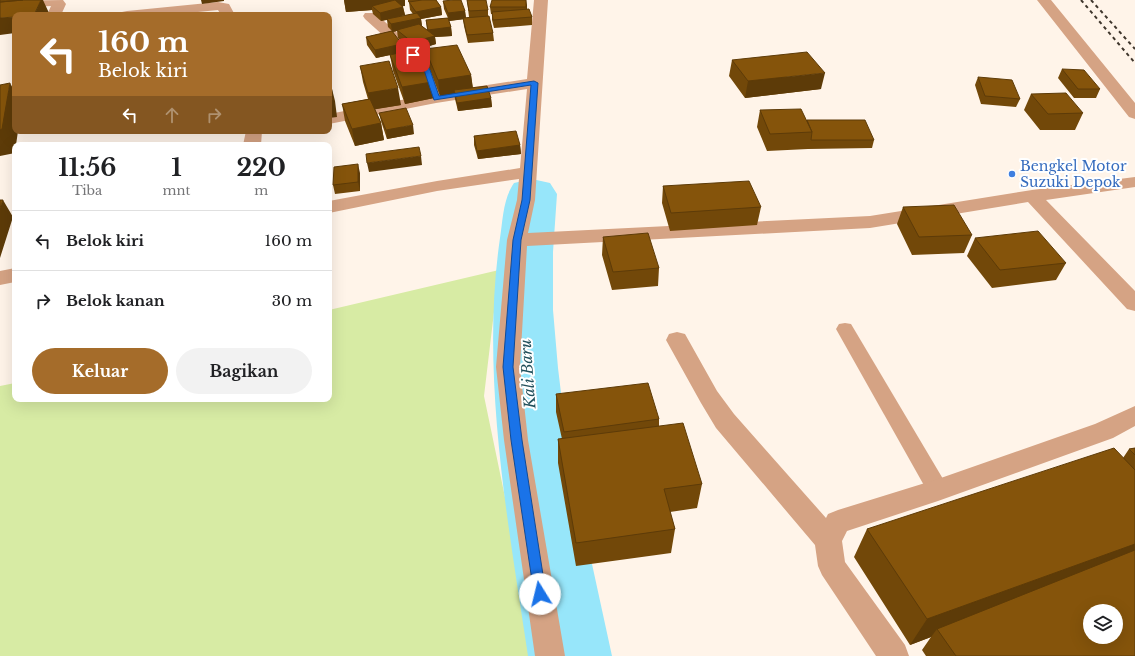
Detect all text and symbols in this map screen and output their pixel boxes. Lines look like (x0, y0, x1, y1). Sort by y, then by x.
text: 160 m (98, 25, 189, 60)
icon: left (32, 28, 84, 80)
pin (396, 38, 430, 72)
icon: arrive (402, 44, 424, 66)
text: Belok kiri (98, 60, 188, 82)
icon: left (119, 104, 141, 126)
icon: ahead (161, 104, 183, 126)
icon: right (203, 104, 225, 126)
text: 11:56 (58, 153, 116, 182)
text: 1 (171, 153, 182, 182)
text: 220 (236, 153, 286, 182)
place label: Bengkel Motor Suzuki Depok (1020, 157, 1127, 191)
marker: Bengkel Motor Suzuki Depok (1007, 169, 1017, 179)
text: Tiba (72, 182, 102, 199)
text: mnt (162, 182, 190, 199)
text: m (254, 182, 268, 199)
icon: left (32, 230, 54, 252)
text: Belok kiri (66, 231, 144, 250)
text: 160 m (265, 231, 312, 250)
icon: right (32, 290, 54, 312)
text: Belok kanan (66, 291, 165, 310)
text: 30 m (272, 291, 312, 310)
water label: Kali Baru (516, 339, 539, 410)
button: Keluar (32, 348, 168, 394)
button: Bagikan (176, 348, 312, 394)
position arrow (519, 573, 561, 615)
map controls (1083, 604, 1123, 644)
button: layers (1083, 604, 1123, 644)

